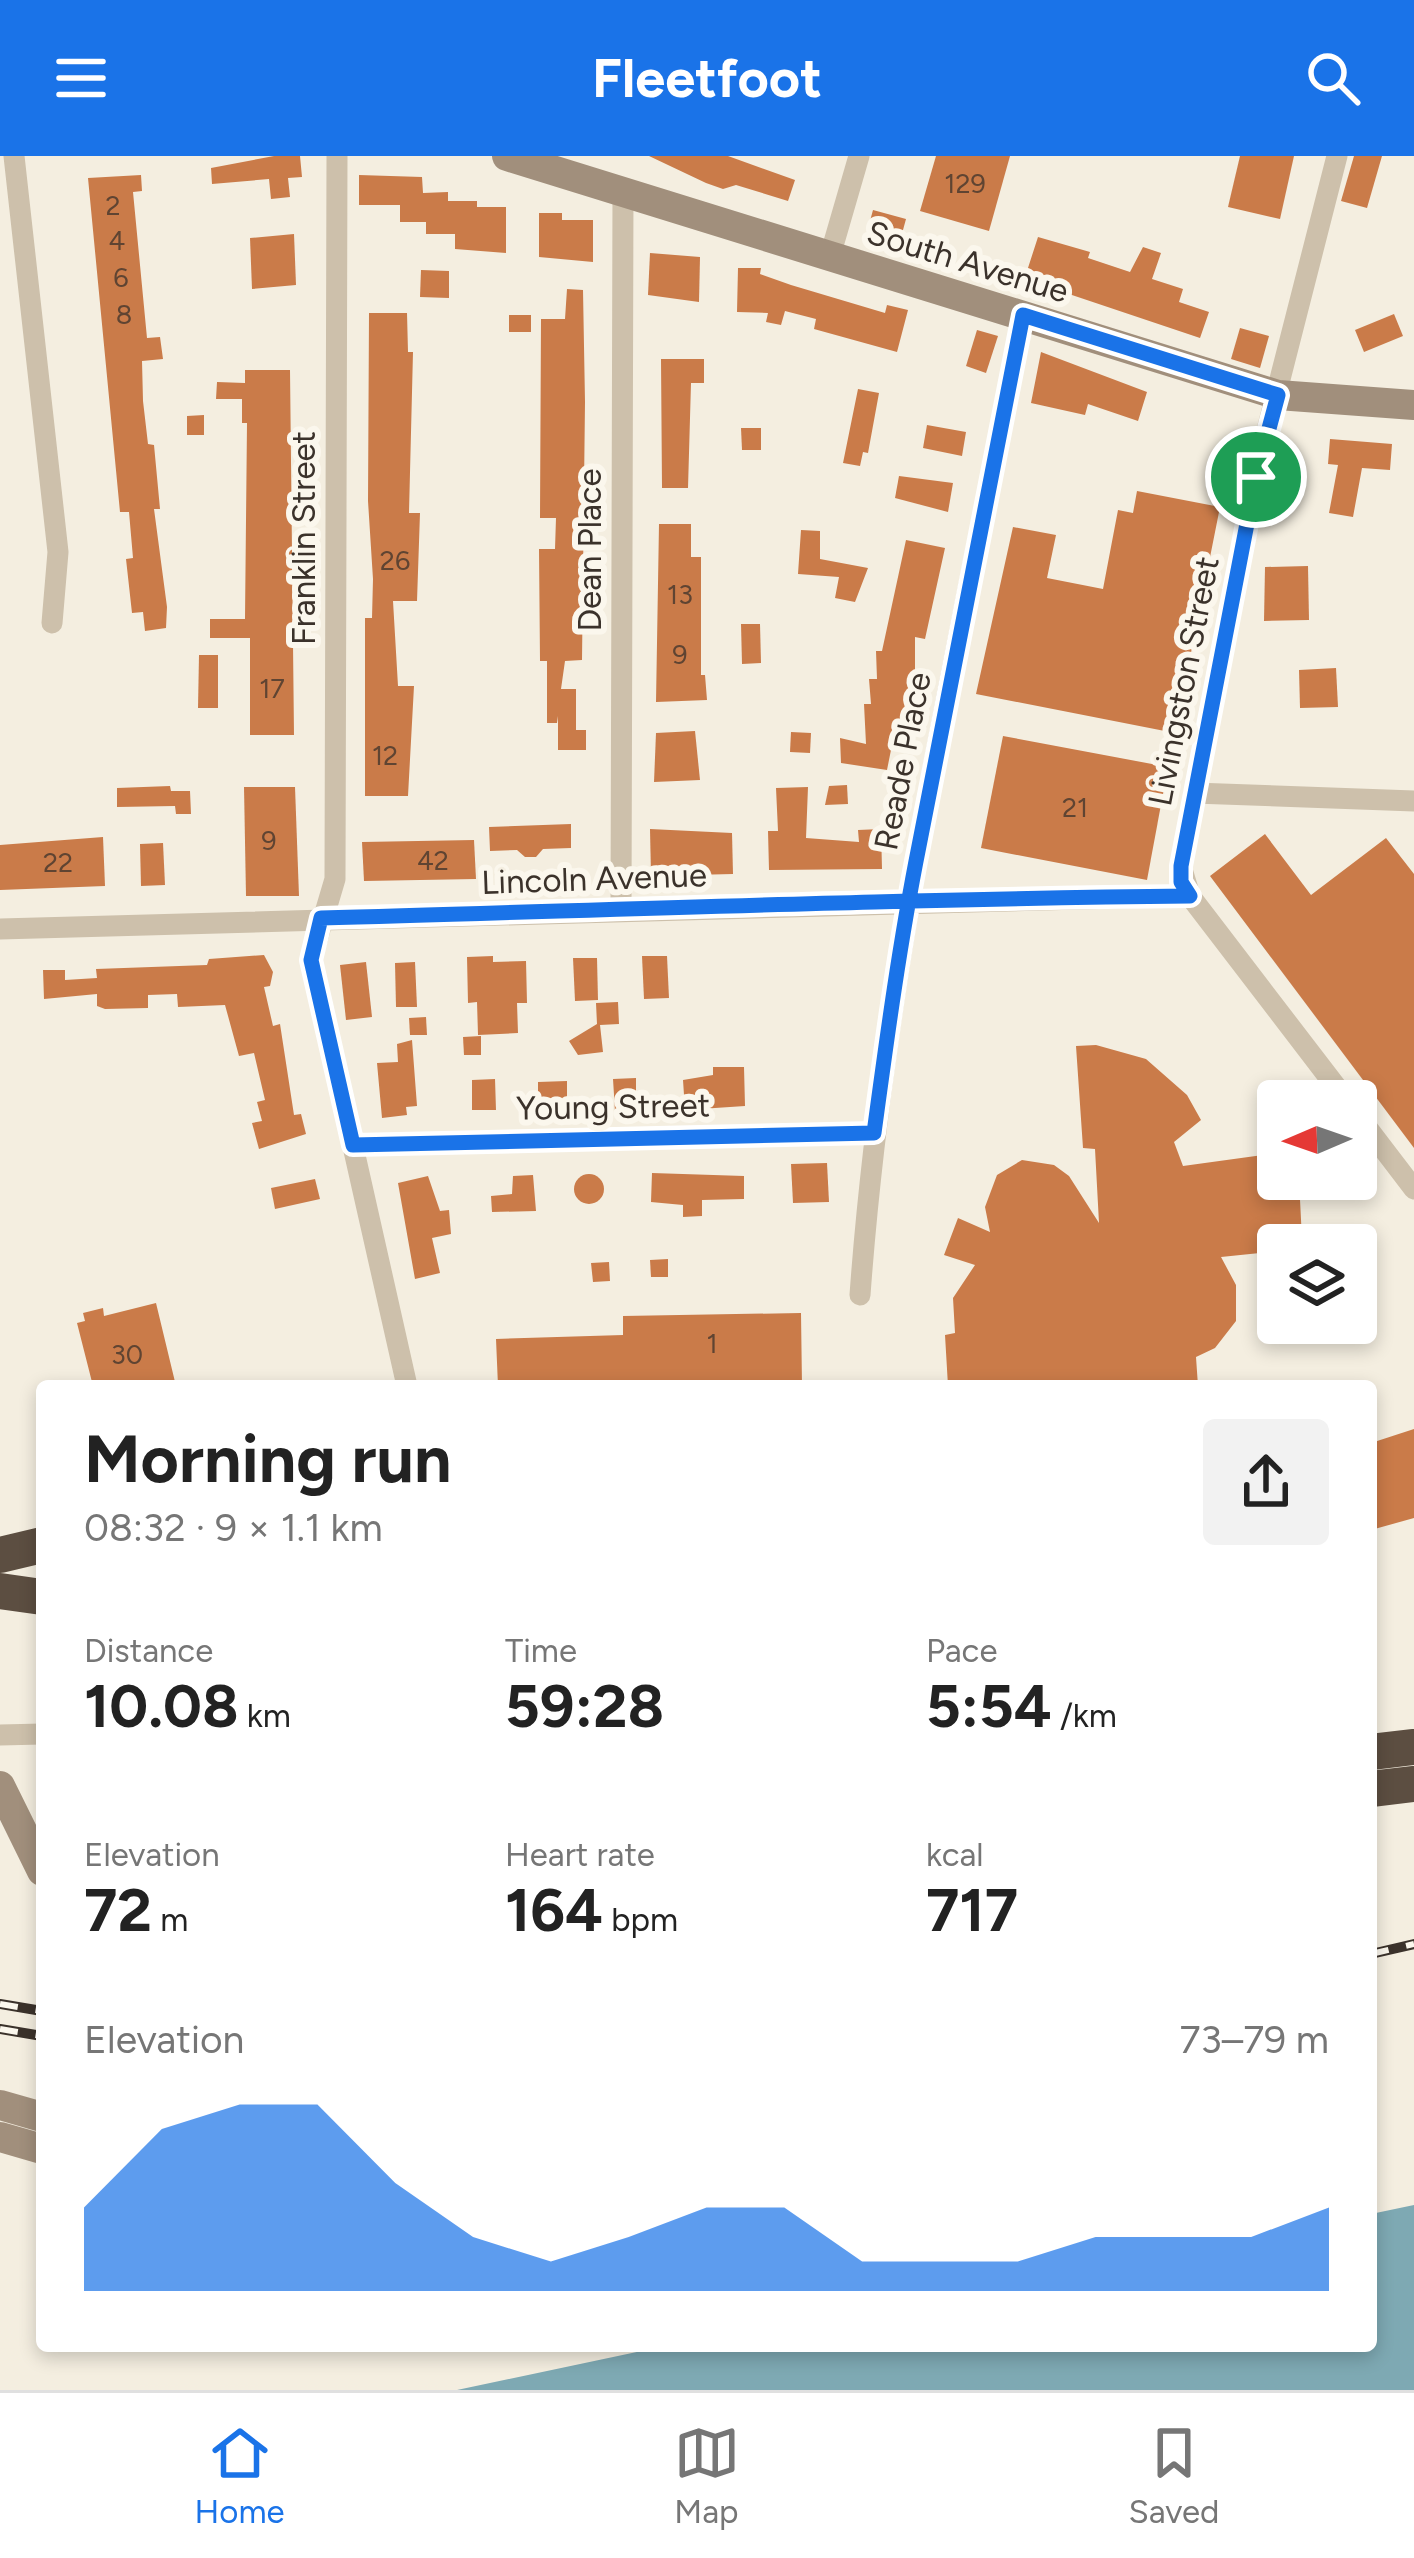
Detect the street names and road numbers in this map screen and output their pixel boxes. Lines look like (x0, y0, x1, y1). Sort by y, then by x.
street label: South Avenue (862, 212, 1073, 311)
street label: Franklin Street (284, 431, 323, 645)
street label: Dean Place (570, 468, 609, 632)
street label: Livingston Street (1140, 553, 1227, 809)
street label: Reade Place (866, 669, 939, 853)
street label: Lincoln Avenue (481, 855, 707, 902)
street label: Young Street (516, 1085, 710, 1128)

